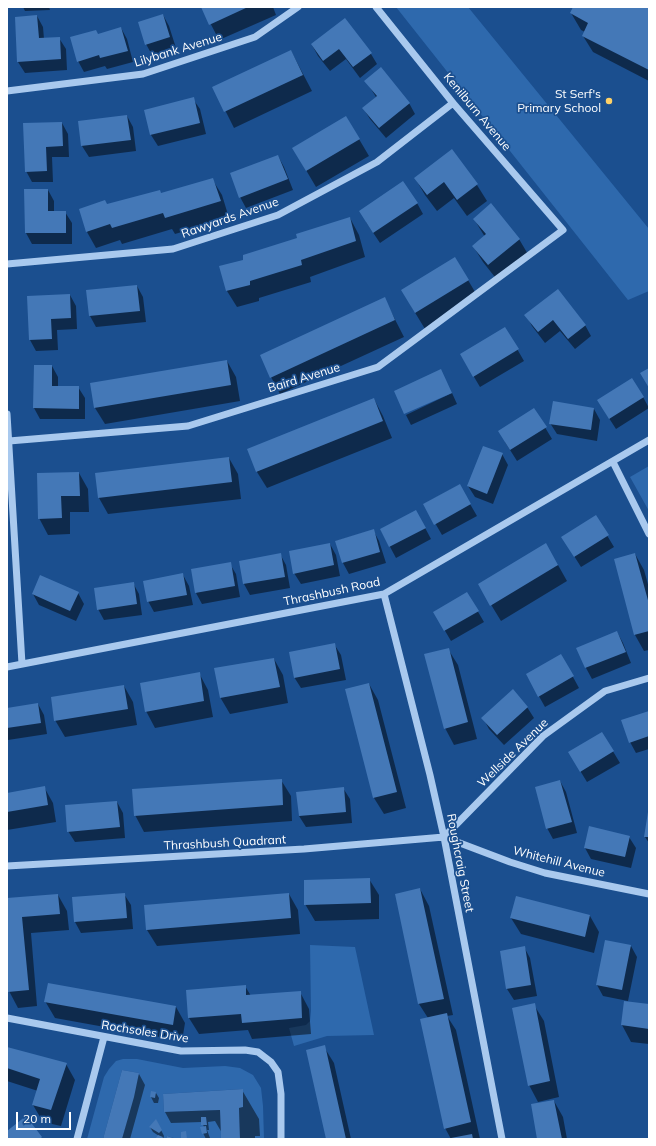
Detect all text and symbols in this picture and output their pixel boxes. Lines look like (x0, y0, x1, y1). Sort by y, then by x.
street label: Lilybank Avenue (132, 30, 224, 70)
street label: Kenilburn Avenue (440, 70, 514, 154)
place label: St Serf's Primary School (517, 87, 601, 115)
marker: St Serf's Primary School (604, 96, 614, 106)
street label: Rawyards Avenue (180, 195, 280, 241)
street label: Baird Avenue (266, 360, 342, 396)
street label: Thrashbush Road (282, 575, 382, 609)
street label: Wellside Avenue (475, 716, 551, 790)
street label: Roughcraig Street (443, 813, 477, 913)
street label: Thrashbush Quadrant (164, 833, 286, 853)
street label: Whitehill Avenue (511, 844, 607, 880)
street label: Rochsoles Drive (100, 1018, 190, 1046)
scale bar (18, 1104, 73, 1130)
text: 20 m (23, 1111, 51, 1126)

